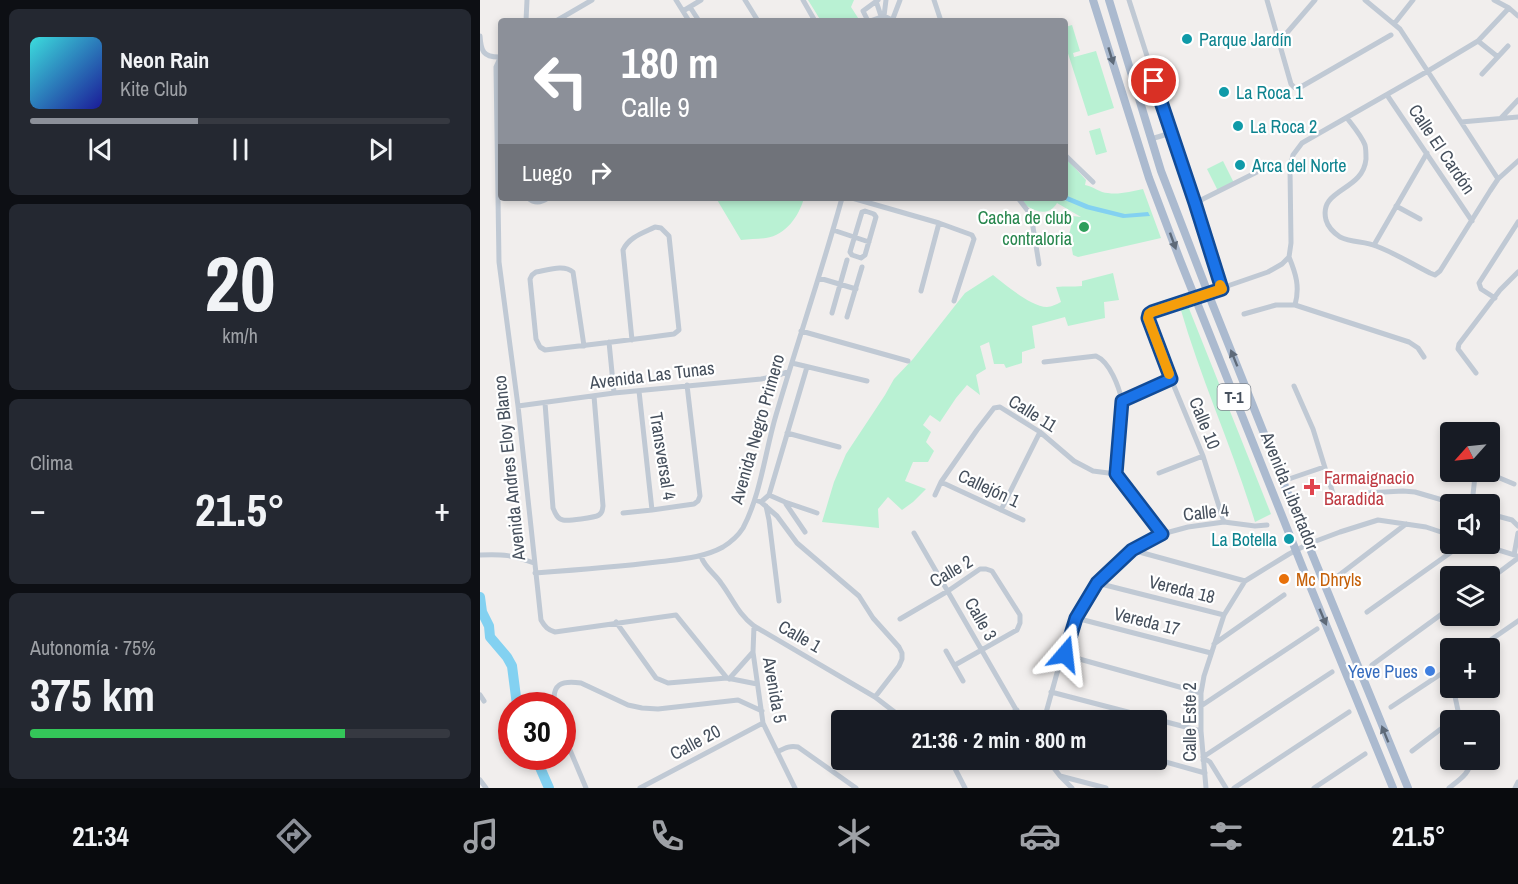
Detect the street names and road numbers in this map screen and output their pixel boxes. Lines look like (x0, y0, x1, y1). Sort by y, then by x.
street label: Calle El Cardón (1403, 99, 1481, 199)
street label: Avenida Negro Primero (723, 351, 790, 508)
street label: Avenida Las Tunas (587, 355, 716, 395)
street label: Avenida Andres Eloy Blanco (487, 374, 531, 563)
road number: T-1 (1218, 384, 1251, 410)
street label: Calle 11 (1004, 388, 1063, 438)
street label: Calle 10 (1183, 393, 1227, 453)
street label: Transversal 4 (644, 410, 682, 502)
street label: Avenida Libertador (1255, 427, 1325, 554)
street label: Callejón 1 (954, 463, 1025, 514)
street label: Calle 4 (1182, 497, 1230, 527)
street label: Calle 2 (925, 549, 977, 593)
street label: Vereda 18 (1146, 569, 1218, 609)
street label: Calle 3 (959, 593, 1003, 645)
street label: Vereda 17 (1111, 601, 1183, 641)
street label: Calle 1 (774, 614, 827, 659)
street label: Avenida 5 (757, 654, 793, 725)
street label: Calle Este 2 (1177, 682, 1202, 762)
street label: Calle 20 (665, 718, 725, 766)

